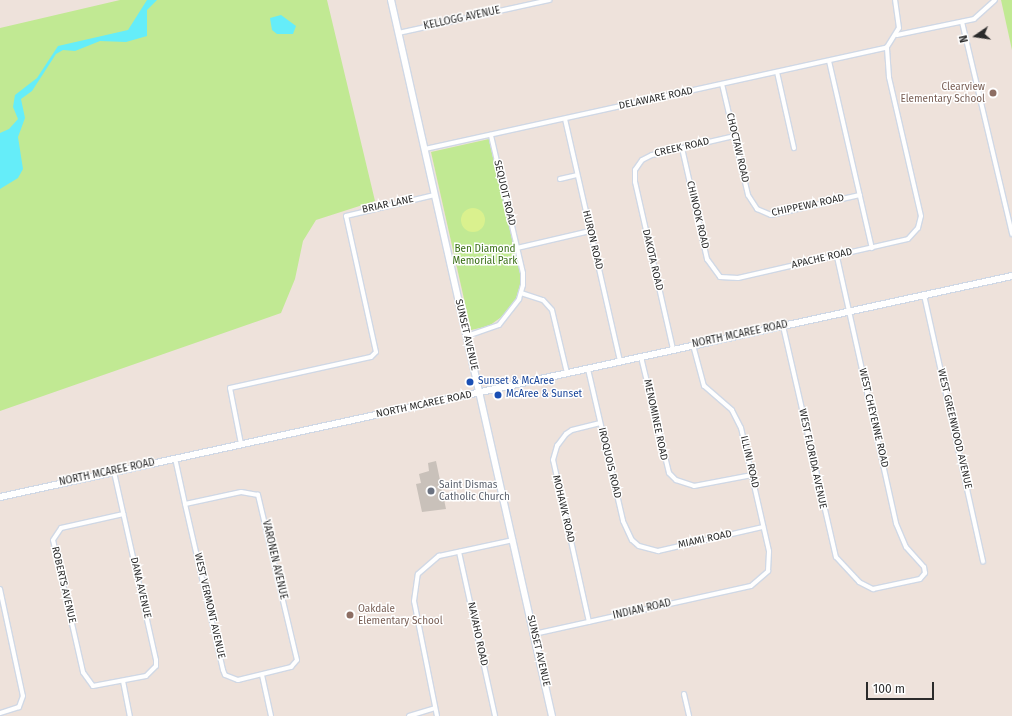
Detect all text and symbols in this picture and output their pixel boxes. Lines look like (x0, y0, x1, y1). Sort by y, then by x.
street label: KELLOGG AVENUE (422, 5, 502, 33)
north arrow (956, 16, 996, 56)
text: N (957, 34, 971, 44)
place label: Clearview Elementary School (900, 81, 985, 104)
street label: DELAWARE ROAD (618, 85, 694, 113)
marker: Clearview Elementary School (988, 88, 998, 98)
street label: CHOCTAW ROAD (723, 112, 751, 184)
street label: CREEK ROAD (653, 136, 711, 160)
street label: SEQUOIT ROAD (491, 159, 517, 227)
street label: CHINOOK ROAD (683, 180, 711, 250)
street label: CHIPPEWA ROAD (771, 192, 845, 220)
street label: BRIAR LANE (361, 194, 415, 216)
street label: HURON ROAD (579, 209, 605, 271)
street label: DAKOTA ROAD (639, 228, 665, 292)
park label: Ben Diamond Memorial Park (453, 243, 517, 266)
street label: APACHE ROAD (790, 246, 854, 272)
street label: SUNSET AVENUE (452, 298, 480, 372)
street label: NORTH MCAREE ROAD (691, 319, 789, 351)
street label: WEST CHEYENNE ROAD (856, 367, 890, 469)
street label: WEST GREENWOOD AVENUE (934, 368, 974, 490)
place label: Sunset & McAree (478, 376, 554, 388)
marker: Sunset & McAree (465, 377, 475, 387)
street label: MENOMINEE ROAD (641, 378, 669, 462)
street label: NORTH MCAREE ROAD (375, 389, 473, 421)
place label: McAree & Sunset (506, 389, 582, 401)
marker: McAree & Sunset (493, 390, 503, 400)
street label: WEST FLORIDA AVENUE (796, 408, 828, 510)
street label: IROQUOIS ROAD (595, 426, 623, 500)
street label: ILLINI ROAD (737, 435, 761, 489)
street label: NORTH MCAREE ROAD (58, 457, 156, 489)
street label: MOHAWK ROAD (549, 474, 577, 544)
place label: Saint Dismas Catholic Church (439, 479, 510, 502)
marker: Saint Dismas Catholic Church (426, 486, 436, 496)
street label: VARONEN AVENUE (259, 519, 289, 601)
street label: MIAMI ROAD (677, 528, 733, 552)
street label: ROBERTS AVENUE (48, 545, 78, 625)
street label: WEST VERMONT AVENUE (191, 552, 227, 660)
street label: DANA AVENUE (127, 556, 153, 620)
street label: INDIAN ROAD (612, 597, 672, 623)
street label: NAVAHO ROAD (464, 601, 490, 667)
place label: Oakdale Elementary School (358, 603, 443, 626)
marker: Oakdale Elementary School (345, 610, 355, 620)
street label: SUNSET AVENUE (524, 614, 552, 688)
scale bar (868, 674, 936, 700)
text: 100 m (873, 682, 905, 696)

